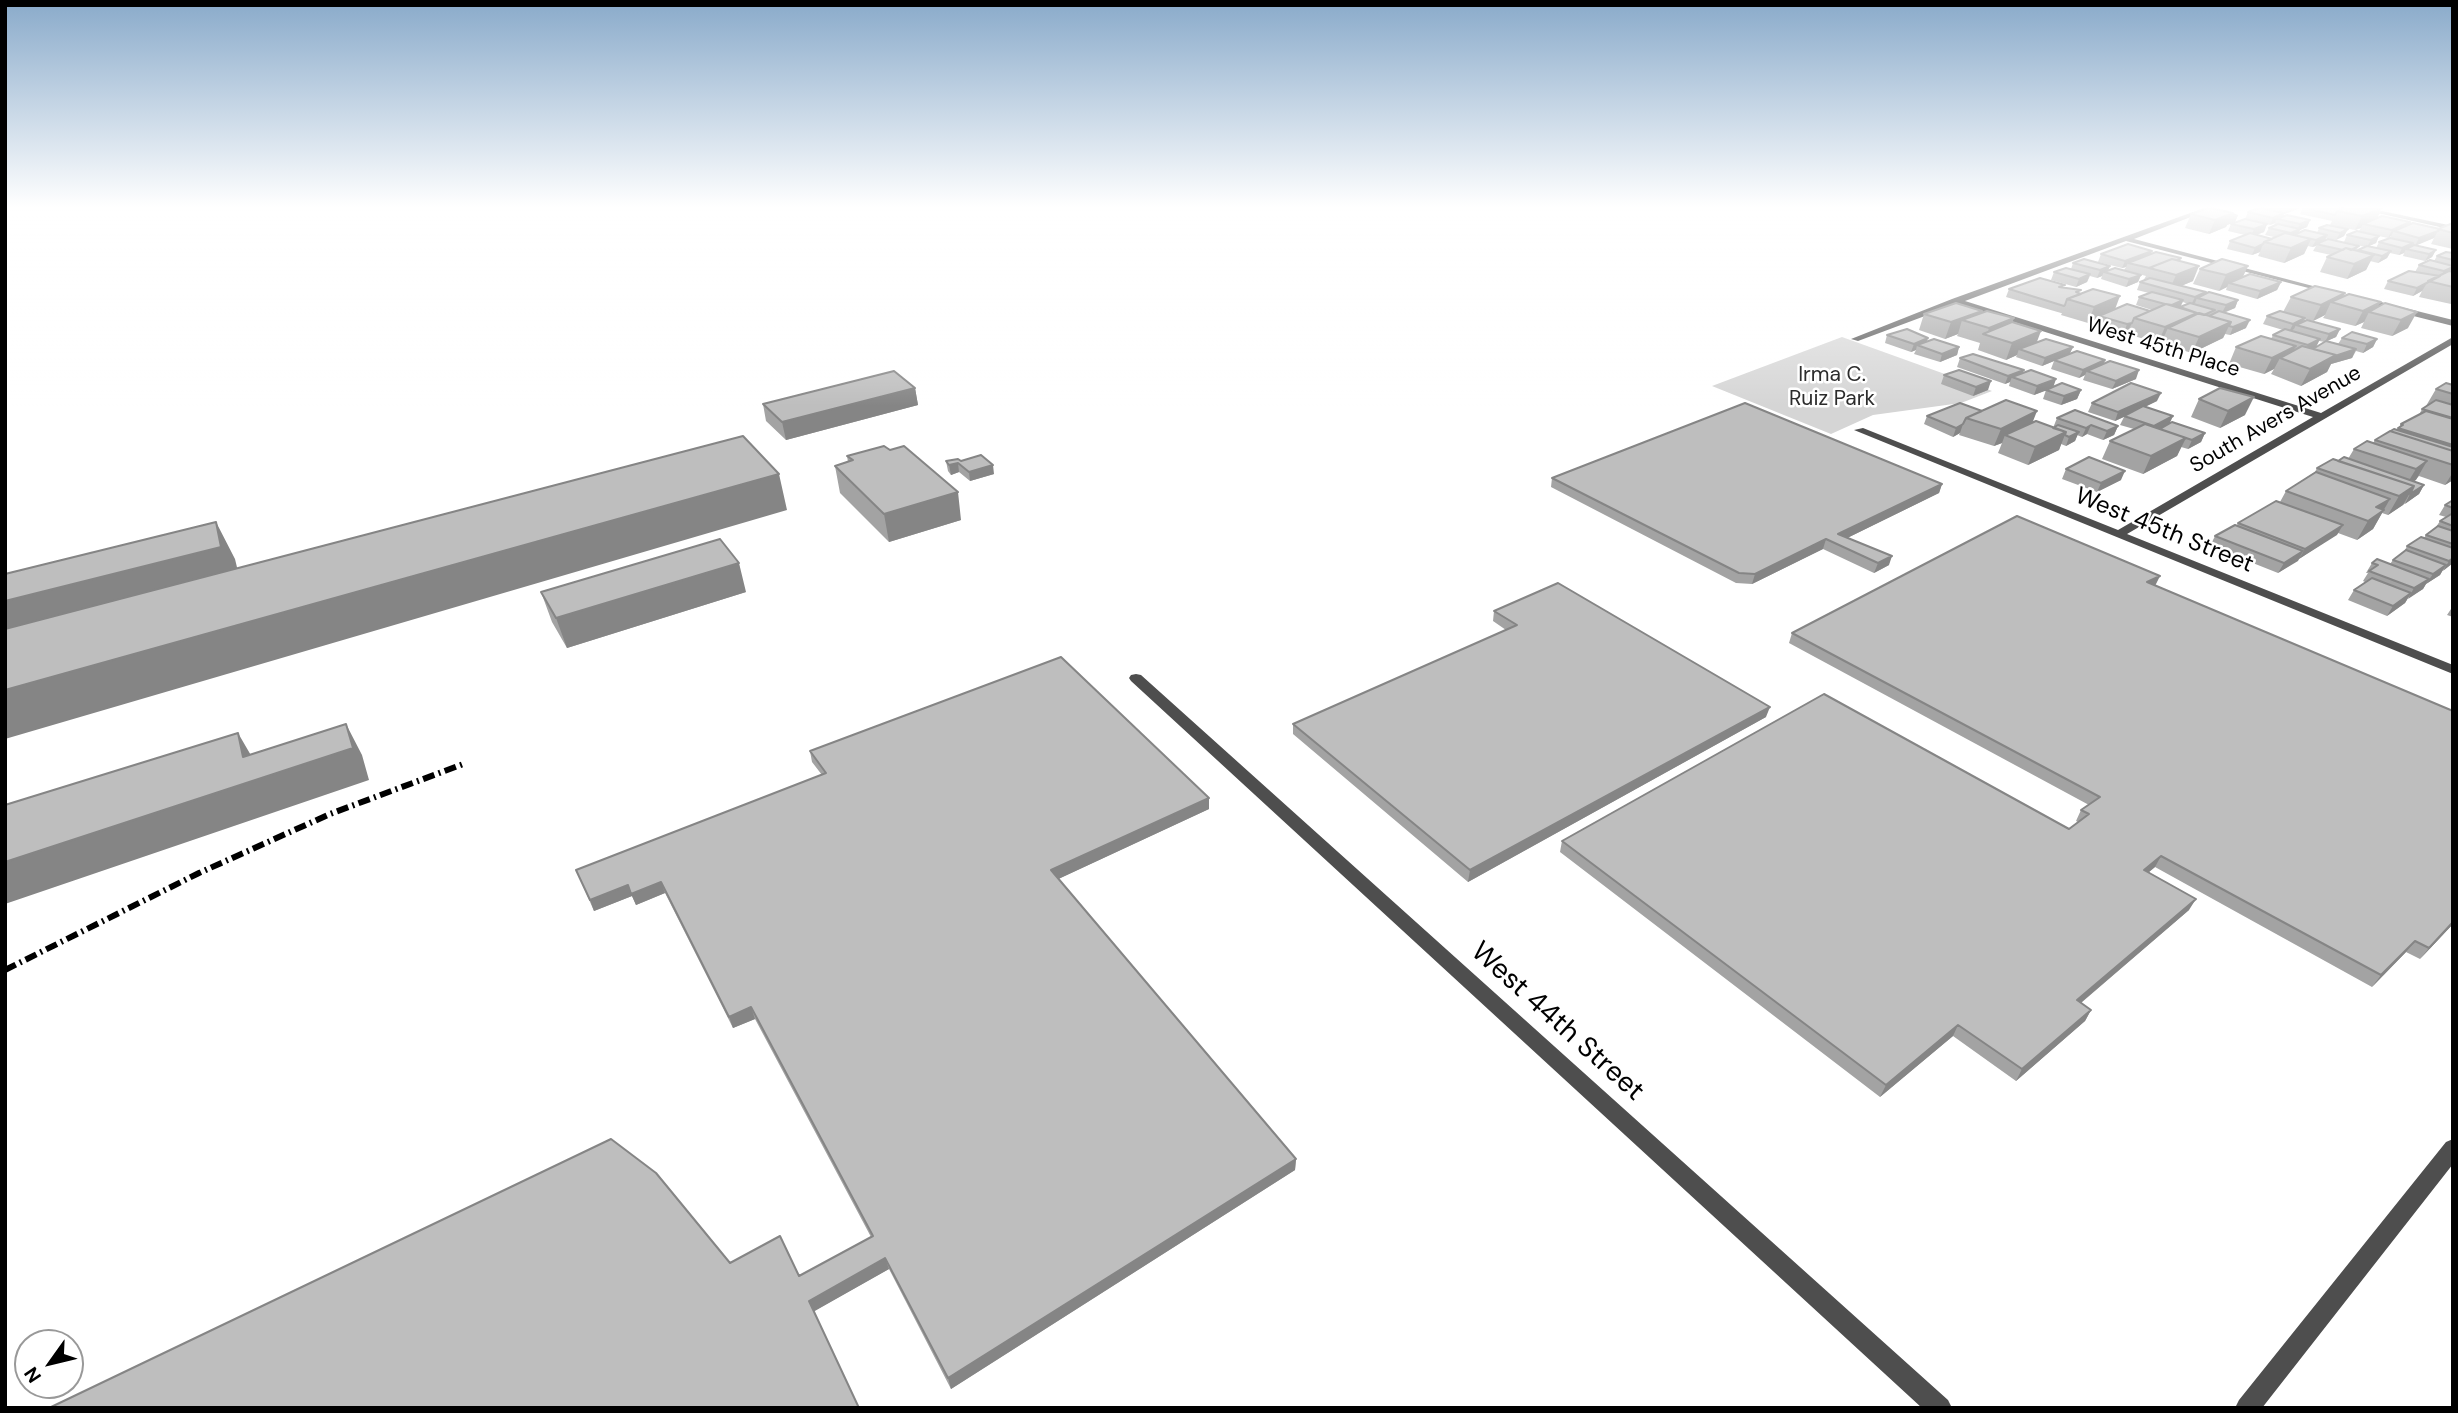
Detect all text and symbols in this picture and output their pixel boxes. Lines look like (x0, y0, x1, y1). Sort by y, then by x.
street label: West 45th Place (2083, 313, 2243, 383)
street label: South Avers Avenue (2186, 361, 2366, 479)
park label: Irma C. Ruiz Park (1789, 362, 1875, 412)
street label: West 45th Street (2071, 482, 2257, 580)
street label: West 44th Street (1464, 935, 1650, 1109)
north arrow (14, 1329, 84, 1399)
text: N (19, 1362, 47, 1388)

